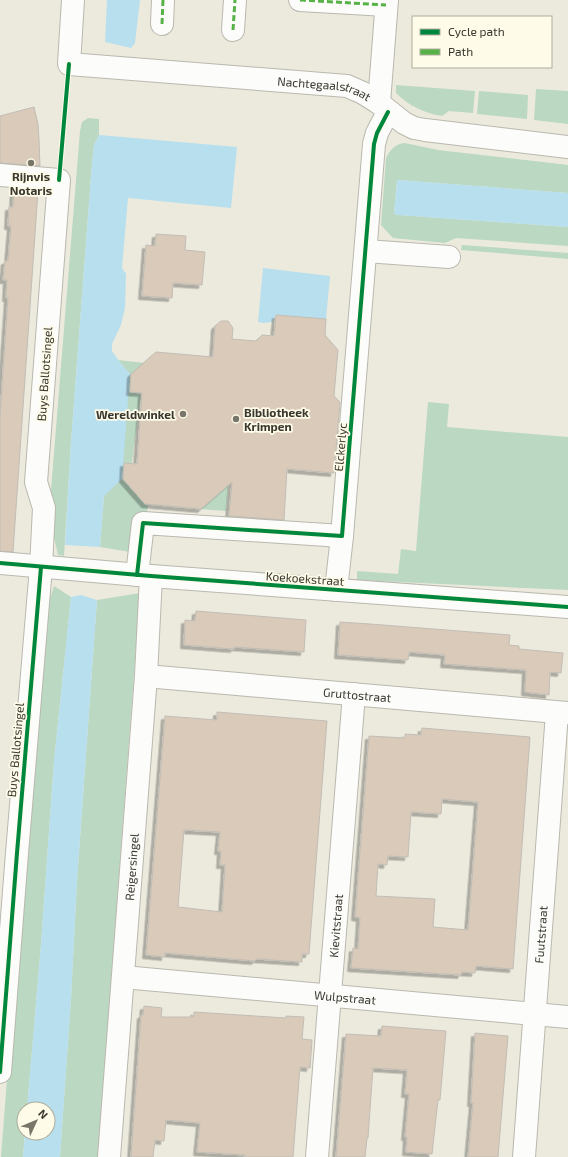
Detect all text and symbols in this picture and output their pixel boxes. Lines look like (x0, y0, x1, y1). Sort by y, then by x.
legend (412, 16, 552, 68)
text: Cycle path (448, 24, 505, 38)
text: Path (448, 44, 473, 58)
street label: Nachtegaalstraat (277, 74, 374, 104)
marker: Rijnvis Notaris (26, 158, 36, 168)
place label: Rijnvis Notaris (10, 169, 52, 197)
street label: Buys Ballotsingel (34, 326, 54, 422)
place label: Bibliotheek Krimpen (244, 405, 309, 433)
place label: Wereldwinkel (96, 407, 175, 421)
marker: Wereldwinkel (178, 409, 188, 419)
marker: Bibliotheek Krimpen (231, 414, 241, 424)
street label: Elckerlyc (331, 422, 349, 472)
street label: Koekoekstraat (265, 568, 345, 588)
street label: Gruttostraat (322, 685, 392, 705)
street label: Buys Ballotsingel (4, 702, 26, 798)
street label: Reigersingel (122, 832, 141, 901)
street label: Kievitstraat (326, 893, 345, 958)
street label: Fuutstraat (531, 905, 550, 964)
street label: Wulpstraat (314, 987, 377, 1007)
north arrow (16, 1101, 56, 1141)
text: N (36, 1106, 51, 1121)

